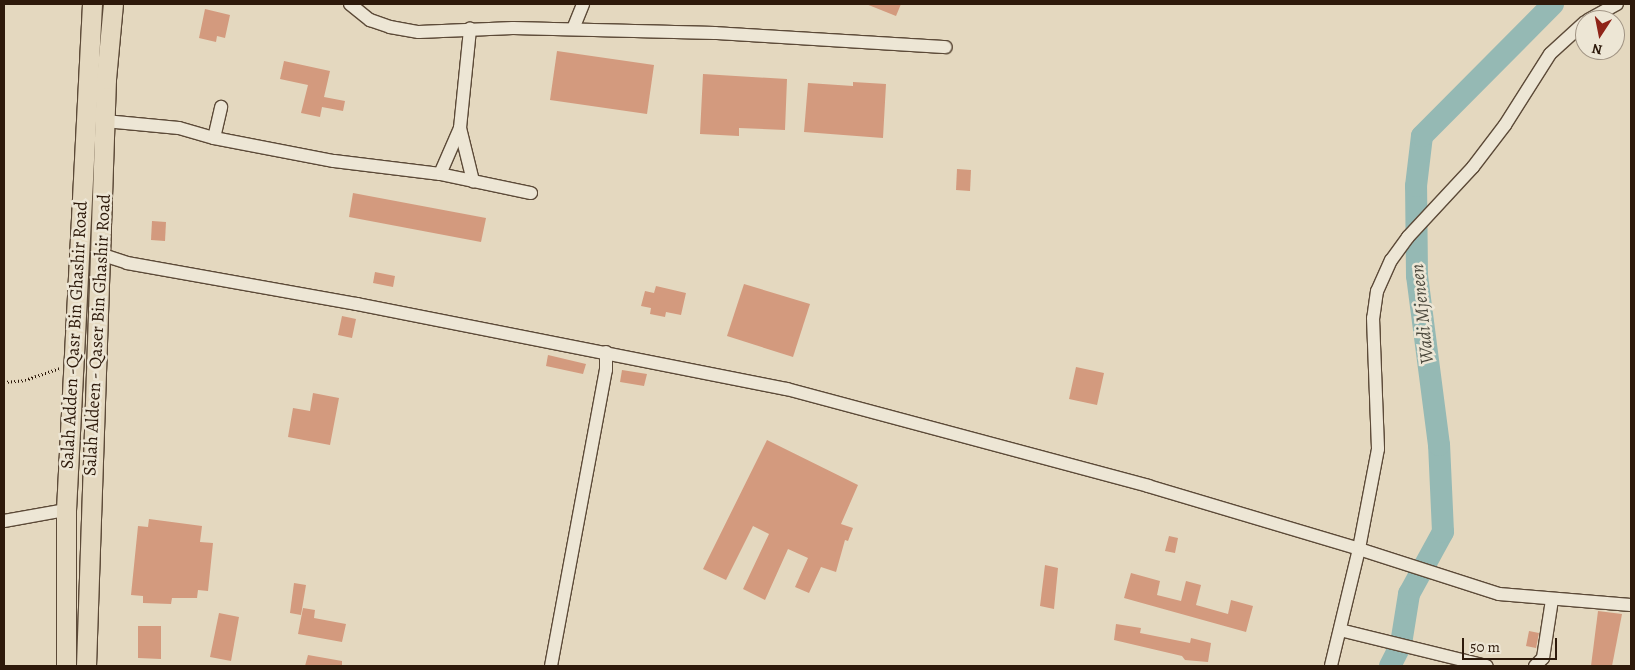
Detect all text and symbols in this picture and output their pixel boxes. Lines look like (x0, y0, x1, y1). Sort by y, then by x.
north arrow (1575, 10, 1625, 60)
text: N (1590, 39, 1604, 60)
street label: Salah Aldeen - Qaser Bin Ghashir Road (79, 193, 115, 477)
street label: Salah Adden -Qasr Bin Ghashir Road (56, 200, 92, 470)
water label: Wadi Mjeneen (1406, 263, 1440, 365)
scale bar (1465, 628, 1560, 660)
text: 50 m (1470, 637, 1500, 657)

